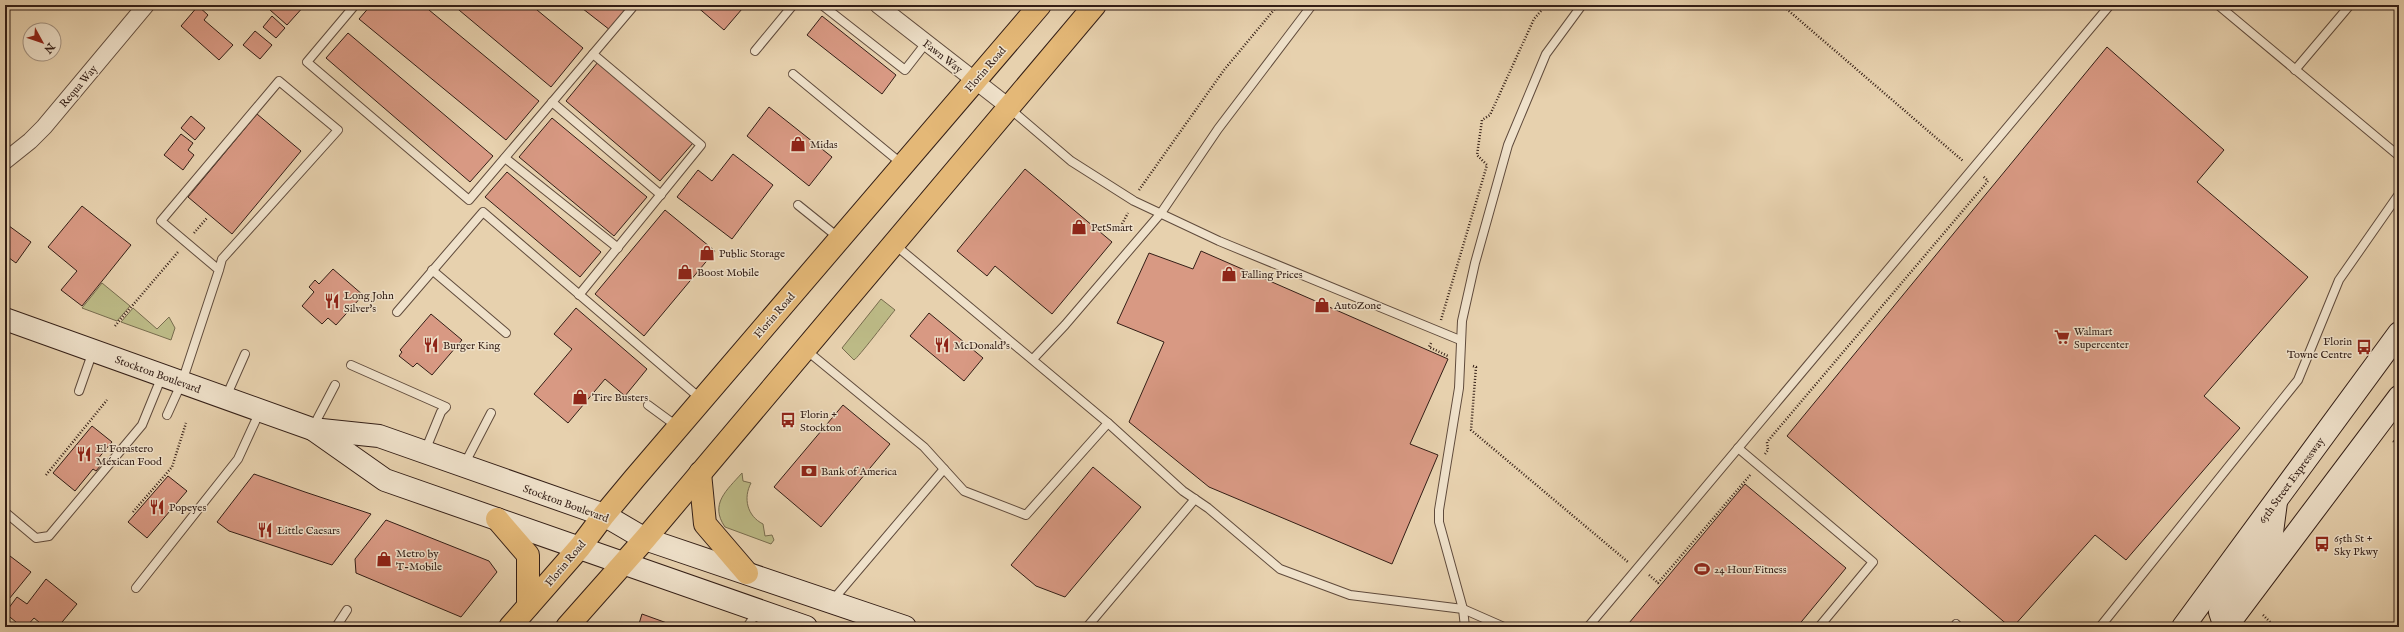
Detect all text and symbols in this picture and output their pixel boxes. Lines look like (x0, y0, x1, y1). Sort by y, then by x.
north arrow (22, 22, 62, 62)
street label: Fawn Way (920, 37, 966, 77)
text: N (40, 39, 58, 56)
street label: Florin Road (962, 44, 1009, 95)
street label: Requa Way (57, 62, 101, 111)
shop icon: Midas (789, 135, 807, 153)
place label: Midas (810, 138, 838, 152)
shop icon: PetSmart (1070, 218, 1088, 236)
place label: PetSmart (1091, 221, 1133, 235)
shop icon: Public Storage (698, 244, 716, 262)
place label: Public Storage (719, 247, 785, 261)
shop icon: Boost Mobile (676, 263, 694, 281)
shop icon: Falling Prices (1220, 265, 1238, 283)
place label: Boost Mobile (697, 266, 759, 280)
place label: Falling Prices (1241, 268, 1303, 282)
place label: Long John Silver's (344, 289, 394, 316)
street label: Florin Road (751, 290, 798, 341)
restaurant icon: Long John Silver's (323, 292, 341, 310)
shop icon: AutoZone (1313, 296, 1331, 314)
place label: AutoZone (1333, 299, 1381, 313)
place label: Walmart Supercenter (2074, 325, 2129, 352)
supermarket icon: Walmart Supercenter (2053, 328, 2071, 346)
place label: Florin Towne Centre (2287, 335, 2352, 362)
restaurant icon: Burger King (422, 336, 440, 354)
restaurant icon: McDonald's (933, 336, 951, 354)
bus stop icon: Florin Towne Centre (2355, 338, 2373, 356)
place label: Burger King (443, 339, 501, 353)
place label: McDonald's (954, 339, 1010, 353)
street label: Stockton Boulevard (113, 353, 203, 397)
shop icon: Tire Busters (571, 388, 589, 406)
place label: Tire Busters (592, 391, 648, 405)
place label: Florin + Stockton (800, 408, 842, 435)
bus stop icon: Florin + Stockton (779, 411, 797, 429)
street label: 65th Street Expressway (2256, 434, 2328, 527)
place label: El Forastero Méxican Food (96, 442, 162, 469)
restaurant icon: El Forastero Méxican Food (75, 445, 93, 463)
bank icon: Bank of America (800, 462, 818, 480)
place label: Bank of America (821, 465, 897, 479)
street label: Stockton Boulevard (521, 482, 611, 526)
restaurant icon: Popeyes (148, 498, 166, 516)
place label: Popeyes (169, 501, 206, 515)
restaurant icon: Little Caesars (256, 521, 274, 539)
place label: Little Caesars (277, 524, 340, 538)
place label: 65th St + Sky Pkwy (2334, 532, 2379, 559)
bus stop icon: 65th St + Sky Pkwy (2313, 535, 2331, 553)
street label: Florin Road (542, 538, 589, 590)
place label: Metro by T-Mobile (396, 547, 442, 574)
shop icon: Metro by T-Mobile (375, 550, 393, 568)
sports icon: 24 Hour Fitness (1693, 560, 1711, 578)
place label: 24 Hour Fitness (1714, 563, 1787, 577)

